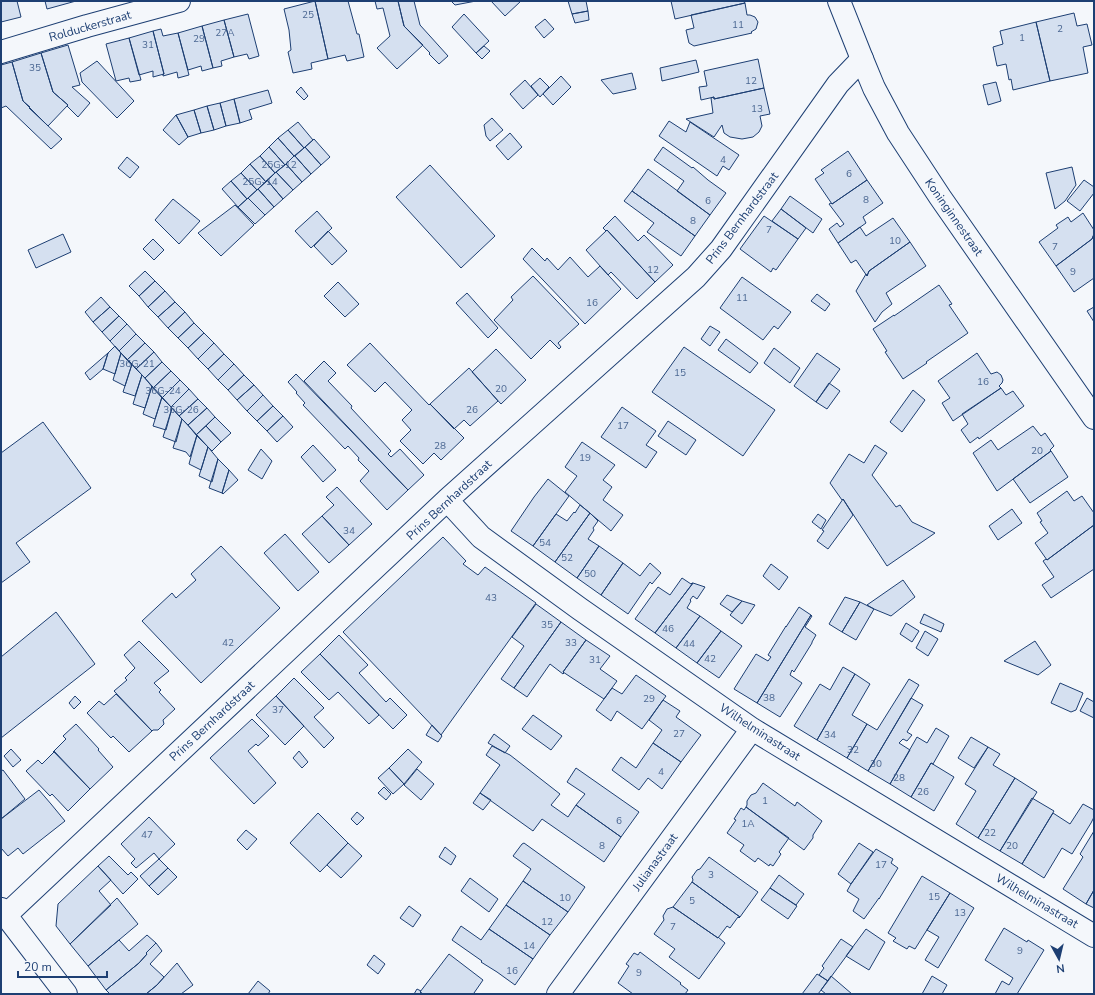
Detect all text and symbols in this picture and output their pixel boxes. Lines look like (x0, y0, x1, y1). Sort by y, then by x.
street label: Rolduckerstraat (47, 6, 134, 45)
house number: 25 (302, 8, 314, 22)
house number: 11 (732, 18, 744, 32)
house number: 2 (1057, 22, 1063, 36)
house number: 27A (215, 26, 235, 40)
house number: 1 (1019, 31, 1025, 45)
house number: 29 (193, 32, 205, 46)
house number: 31 (142, 38, 154, 52)
house number: 35 (29, 61, 41, 75)
house number: 12 (745, 74, 757, 88)
house number: 13 (751, 102, 763, 116)
house number: 4 (720, 153, 726, 167)
house number: 25G-12 (261, 158, 297, 172)
house number: 6 (846, 167, 852, 181)
street label: Prins Bernhardstraat (702, 168, 782, 267)
house number: 25G-14 (242, 175, 278, 189)
street label: Koninginnestraat (921, 175, 987, 260)
house number: 8 (863, 193, 869, 207)
house number: 6 (705, 194, 711, 208)
house number: 8 (690, 214, 696, 228)
house number: 7 (766, 223, 772, 237)
house number: 10 (889, 234, 901, 248)
house number: 7 (1052, 240, 1058, 254)
house number: 12 (647, 263, 659, 277)
house number: 9 (1070, 265, 1076, 279)
house number: 11 (736, 291, 748, 305)
house number: 16 (586, 296, 598, 310)
house number: 36G-21 (119, 357, 155, 371)
house number: 15 (674, 366, 686, 380)
house number: 16 (977, 375, 989, 389)
house number: 20 (495, 382, 507, 396)
house number: 36G-24 (145, 384, 181, 398)
house number: 36G-26 (163, 403, 199, 417)
house number: 26 (466, 403, 478, 417)
house number: 17 (617, 419, 629, 433)
house number: 28 (434, 439, 446, 453)
house number: 20 (1031, 444, 1043, 458)
house number: 19 (579, 451, 591, 465)
street label: Prins Bernhardstraat (403, 456, 496, 544)
house number: 34 (343, 524, 355, 538)
house number: 54 (539, 536, 551, 550)
house number: 52 (561, 551, 573, 565)
house number: 50 (584, 567, 596, 581)
house number: 43 (485, 591, 497, 605)
house number: 35 (541, 618, 553, 632)
house number: 46 (662, 622, 674, 636)
house number: 42 (222, 636, 234, 650)
house number: 33 (565, 636, 577, 650)
house number: 44 (683, 637, 695, 651)
house number: 42 (704, 652, 716, 666)
house number: 31 (589, 653, 601, 667)
street label: Prins Bernhardstraat (166, 677, 259, 765)
house number: 38 (763, 691, 775, 705)
house number: 29 (643, 692, 655, 706)
street label: Wilhelminastraat (716, 700, 804, 765)
house number: 37 (272, 703, 284, 717)
house number: 27 (673, 727, 685, 741)
house number: 34 (824, 728, 836, 742)
house number: 32 (847, 743, 859, 757)
house number: 30 (870, 757, 882, 771)
house number: 4 (658, 765, 664, 779)
house number: 28 (893, 771, 905, 785)
house number: 26 (917, 785, 929, 799)
house number: 1 (762, 794, 768, 808)
house number: 6 (616, 814, 622, 828)
house number: 1A (741, 817, 755, 831)
house number: 22 (984, 826, 996, 840)
house number: 47 (141, 828, 153, 842)
street label: Julianastraat (628, 829, 682, 895)
house number: 8 (599, 839, 605, 853)
house number: 20 (1006, 839, 1018, 853)
house number: 17 (875, 858, 887, 872)
house number: 3 (708, 868, 714, 882)
street label: Wilhelminastraat (993, 870, 1082, 932)
house number: 15 (928, 890, 940, 904)
house number: 10 (559, 891, 571, 905)
house number: 5 (689, 894, 695, 908)
house number: 13 (954, 906, 966, 920)
house number: 12 (541, 915, 553, 929)
house number: 7 (670, 920, 676, 934)
house number: 14 (523, 939, 535, 953)
north arrow (1039, 939, 1079, 979)
house number: 9 (1017, 944, 1023, 958)
scale bar (18, 953, 107, 979)
text: 20 m (24, 959, 52, 975)
text: N (1055, 960, 1065, 976)
house number: 16 (506, 964, 518, 978)
house number: 9 (636, 966, 642, 980)

